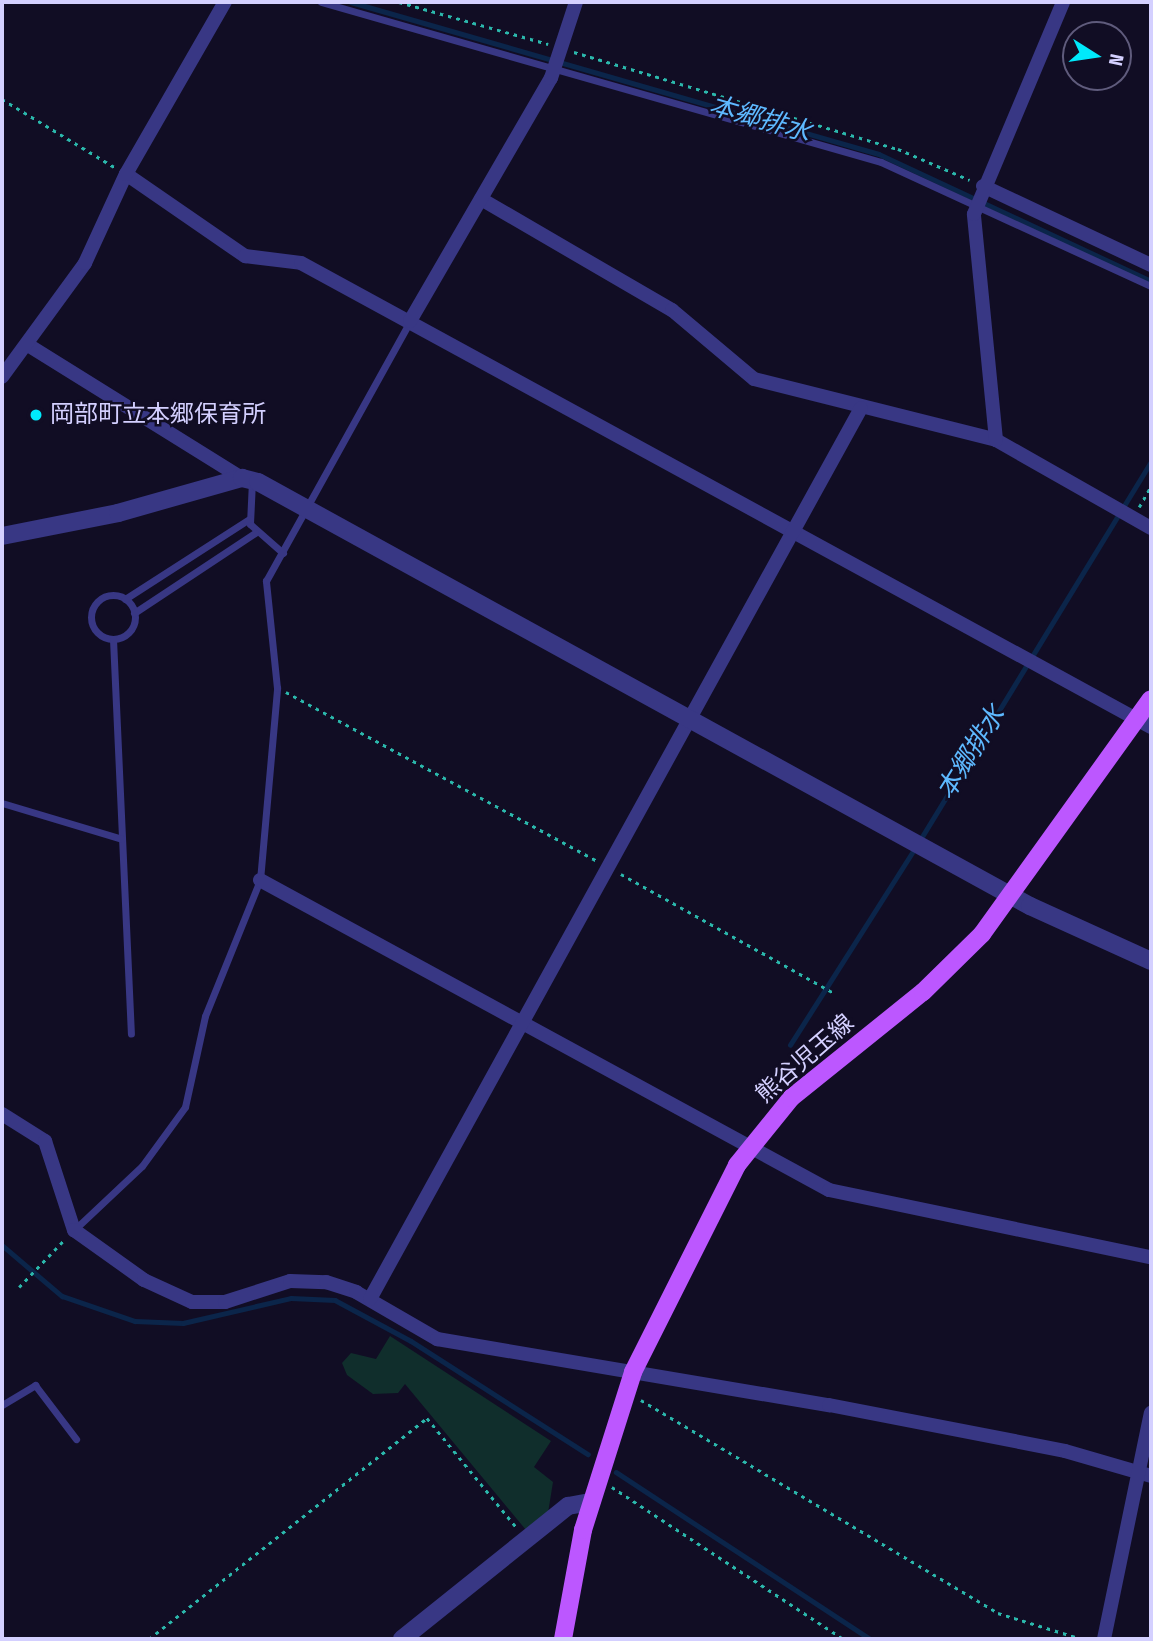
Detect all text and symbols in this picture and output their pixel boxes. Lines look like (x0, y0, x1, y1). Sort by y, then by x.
north arrow (1062, 21, 1132, 91)
text: N (1104, 52, 1129, 68)
water label: 本郷排水 (706, 90, 814, 148)
place label: 岡部町立本郷保育所 (50, 401, 266, 429)
marker: 岡部町立本郷保育所 (28, 407, 44, 423)
water label: 本郷排水 (930, 701, 1012, 805)
street label: 熊谷児玉線 (750, 1009, 860, 1109)

